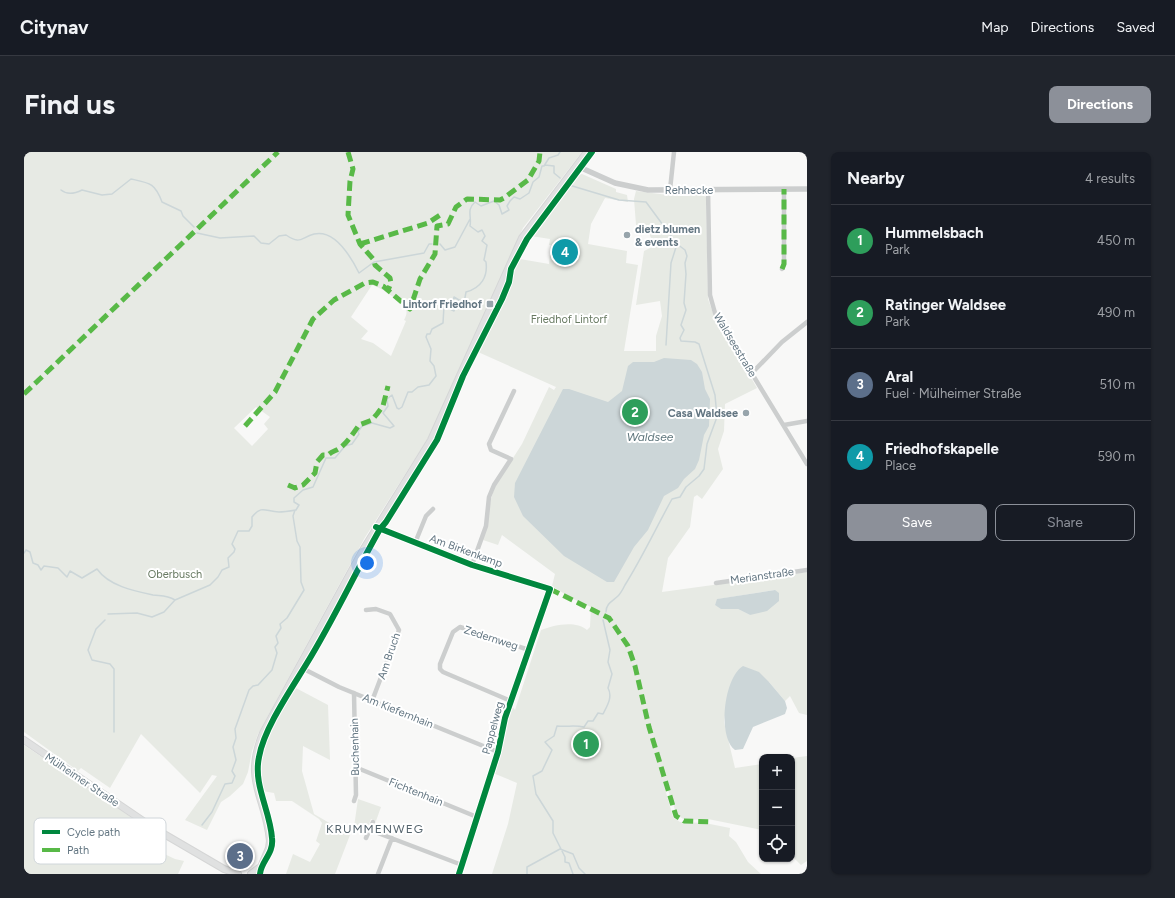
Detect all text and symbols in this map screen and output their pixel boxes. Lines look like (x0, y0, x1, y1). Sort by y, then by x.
text: Citynav (20, 16, 89, 39)
text: Map (981, 19, 1009, 36)
text: Directions (1031, 19, 1094, 36)
text: Saved (1116, 19, 1155, 36)
button: Directions (1049, 86, 1151, 123)
text: Find us (24, 87, 115, 121)
text: Nearby (847, 168, 905, 188)
text: 4 results (1085, 171, 1135, 186)
street label: Rehhecke (665, 184, 713, 197)
place label: dietz blumen & events (635, 223, 700, 249)
text: Hummelsbach (885, 224, 984, 242)
marker: dietz blumen & events (622, 230, 632, 240)
text: 1 (857, 233, 863, 248)
text: 450 m (1097, 233, 1135, 248)
pin: 4 (552, 237, 578, 267)
text: Park (885, 242, 910, 257)
text: Ratinger Waldsee (885, 296, 1006, 314)
place label: Lintorf Friedhof (402, 298, 483, 311)
marker: Lintorf Friedhof (485, 299, 495, 309)
text: 2 (856, 305, 864, 320)
text: 490 m (1097, 305, 1135, 320)
street label: Waldseestraße (711, 311, 759, 379)
park label: Friedhof Lintorf (531, 313, 608, 326)
text: Park (885, 314, 910, 329)
text: Aral (885, 368, 913, 386)
text: 3 (856, 377, 864, 392)
text: 510 m (1100, 377, 1135, 392)
text: Fuel · Mülheimer Straße (885, 386, 1021, 401)
pin: 2 (622, 397, 648, 427)
place label: Casa Waldsee (668, 407, 738, 420)
marker: Casa Waldsee (741, 408, 751, 418)
water label: Waldsee (627, 430, 674, 444)
text: Friedhofskapelle (885, 440, 999, 458)
text: 4 (856, 449, 864, 464)
text: 590 m (1098, 449, 1135, 464)
text: Place (885, 458, 916, 473)
button: Save (847, 504, 987, 541)
button: Share (995, 504, 1135, 541)
street label: Am Birkenkamp (428, 532, 505, 570)
your location (357, 553, 377, 573)
street label: Merianstraße (729, 565, 795, 587)
park label: Oberbusch (148, 568, 202, 581)
street label: Zedernweg (462, 623, 520, 653)
street label: Am Bruch (375, 631, 403, 681)
street label: Am Kiefernhain (361, 691, 435, 731)
street label: Pappelweg (480, 700, 506, 756)
street label: Buchenhain (348, 718, 362, 776)
pin: 1 (573, 729, 599, 759)
street label: Mülheimer Straße (42, 750, 122, 810)
map controls (759, 754, 795, 862)
button: + (759, 754, 795, 790)
street label: Fichtenhain (387, 775, 445, 809)
button: − (759, 790, 795, 826)
legend (34, 818, 166, 864)
district label: KRUMMENWEG (326, 822, 424, 836)
text: Cycle path (67, 826, 120, 839)
button: locate (759, 826, 795, 862)
pin: 3 (227, 841, 253, 871)
text: Path (67, 844, 89, 857)

